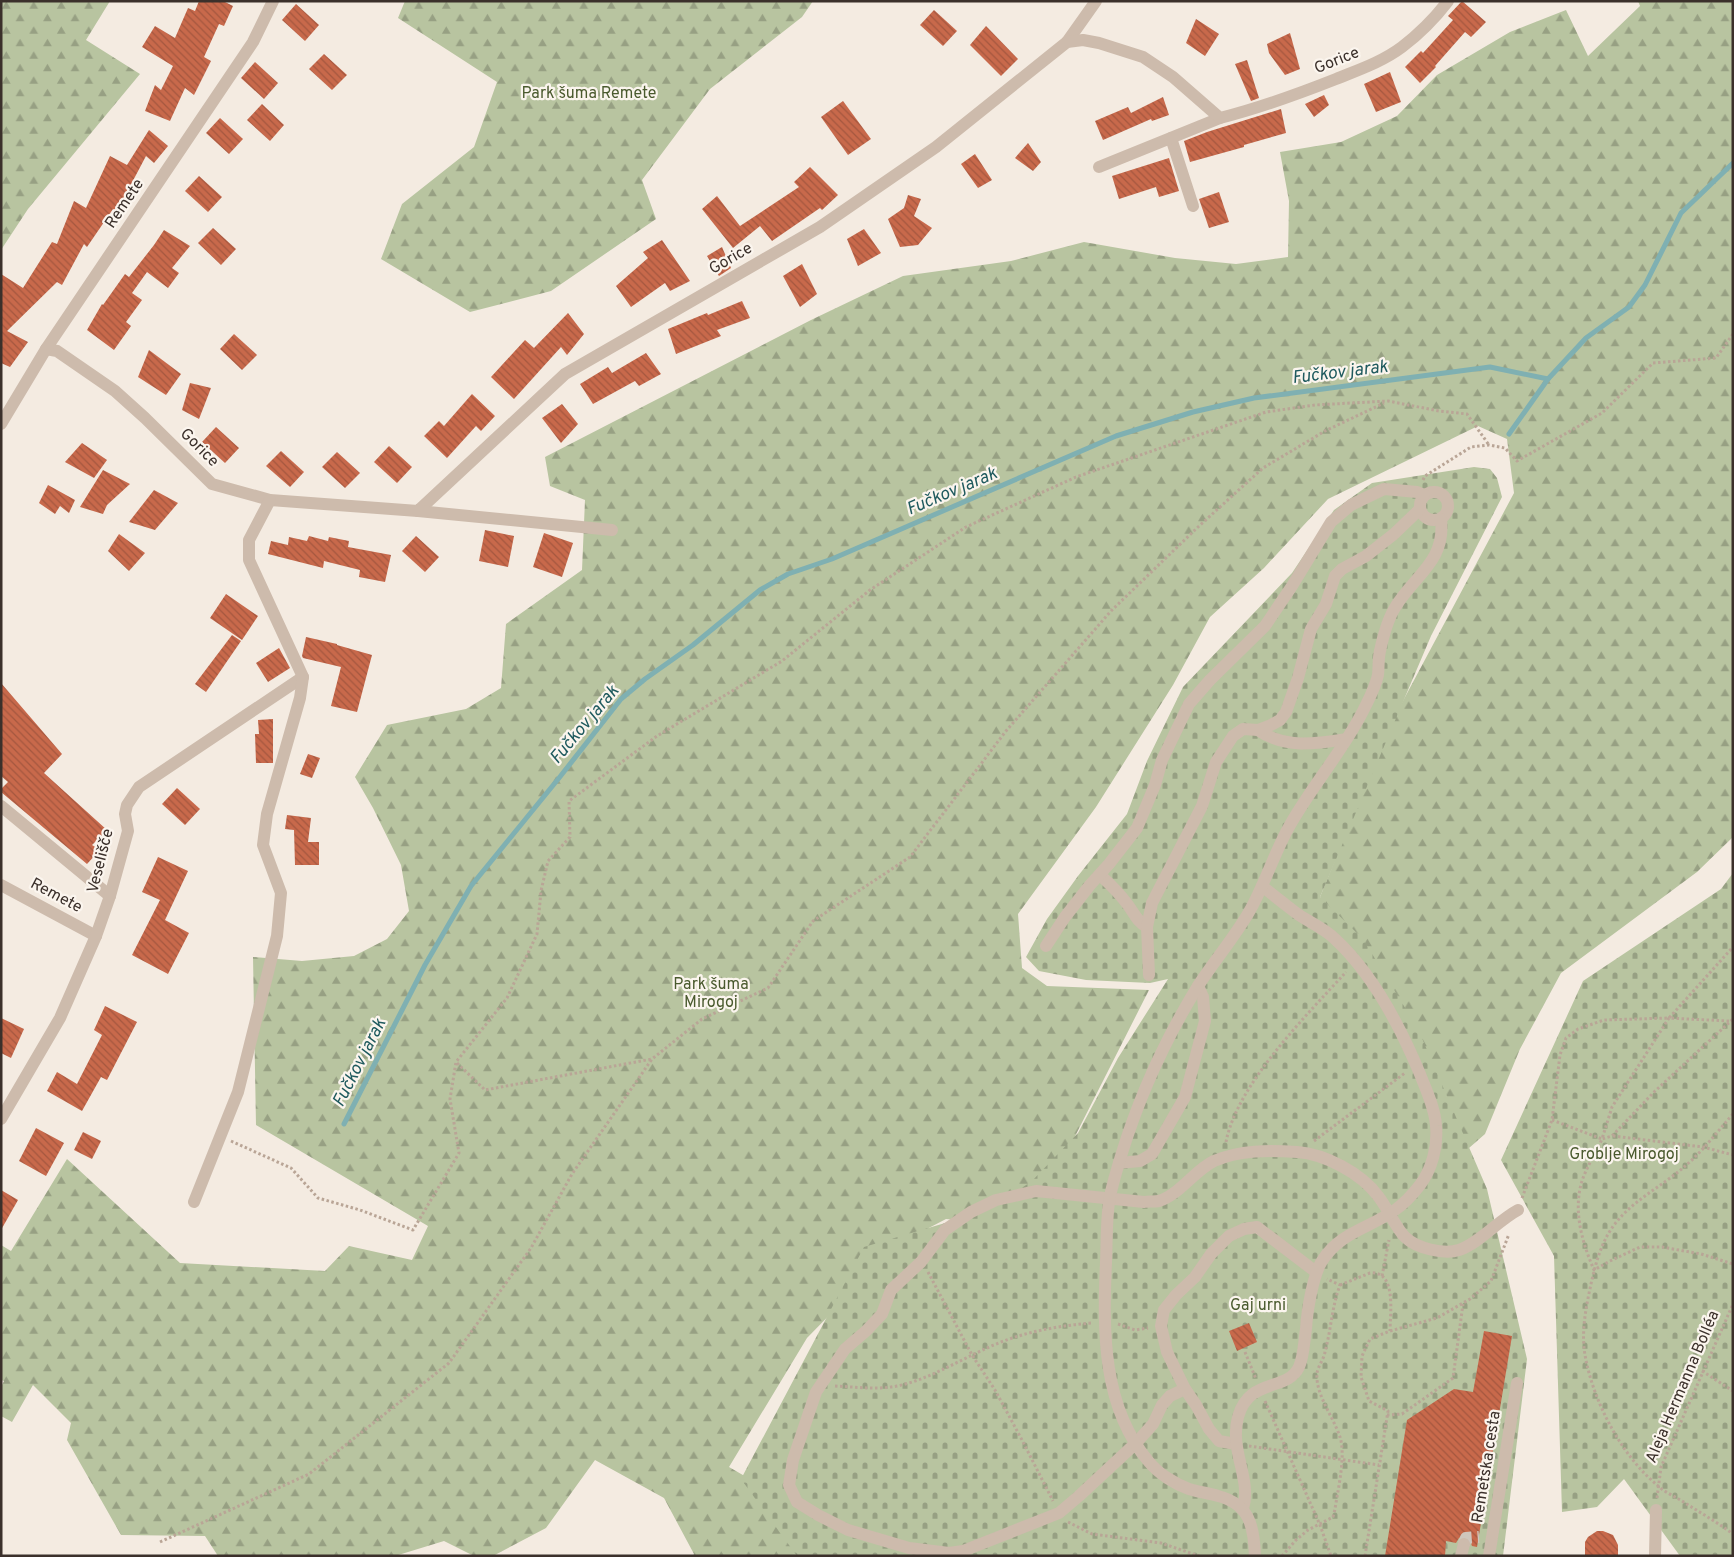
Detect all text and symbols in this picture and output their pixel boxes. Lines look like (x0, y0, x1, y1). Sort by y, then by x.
street label: Gorice (1312, 43, 1362, 79)
park label: Park šuma Remete (522, 84, 656, 104)
street label: Remete (101, 175, 149, 233)
street label: Gorice (706, 239, 756, 279)
water label: Fučkov jarak (1291, 356, 1390, 390)
street label: Gorice (175, 424, 223, 472)
water label: Fučkov jarak (903, 462, 1002, 521)
water label: Fučkov jarak (545, 680, 625, 769)
street label: Veselišče (83, 827, 119, 895)
street label: Remete (27, 874, 85, 918)
park label: Park šuma Mirogoj (673, 975, 749, 1013)
water label: Fučkov jarak (328, 1014, 393, 1111)
park label: Groblje Mirogoj (1569, 1145, 1679, 1165)
park label: Gaj urni (1230, 1296, 1286, 1316)
street label: Aleja Hermanna Bolléa (1642, 1308, 1724, 1466)
street label: Remetska cesta (1468, 1410, 1506, 1524)

